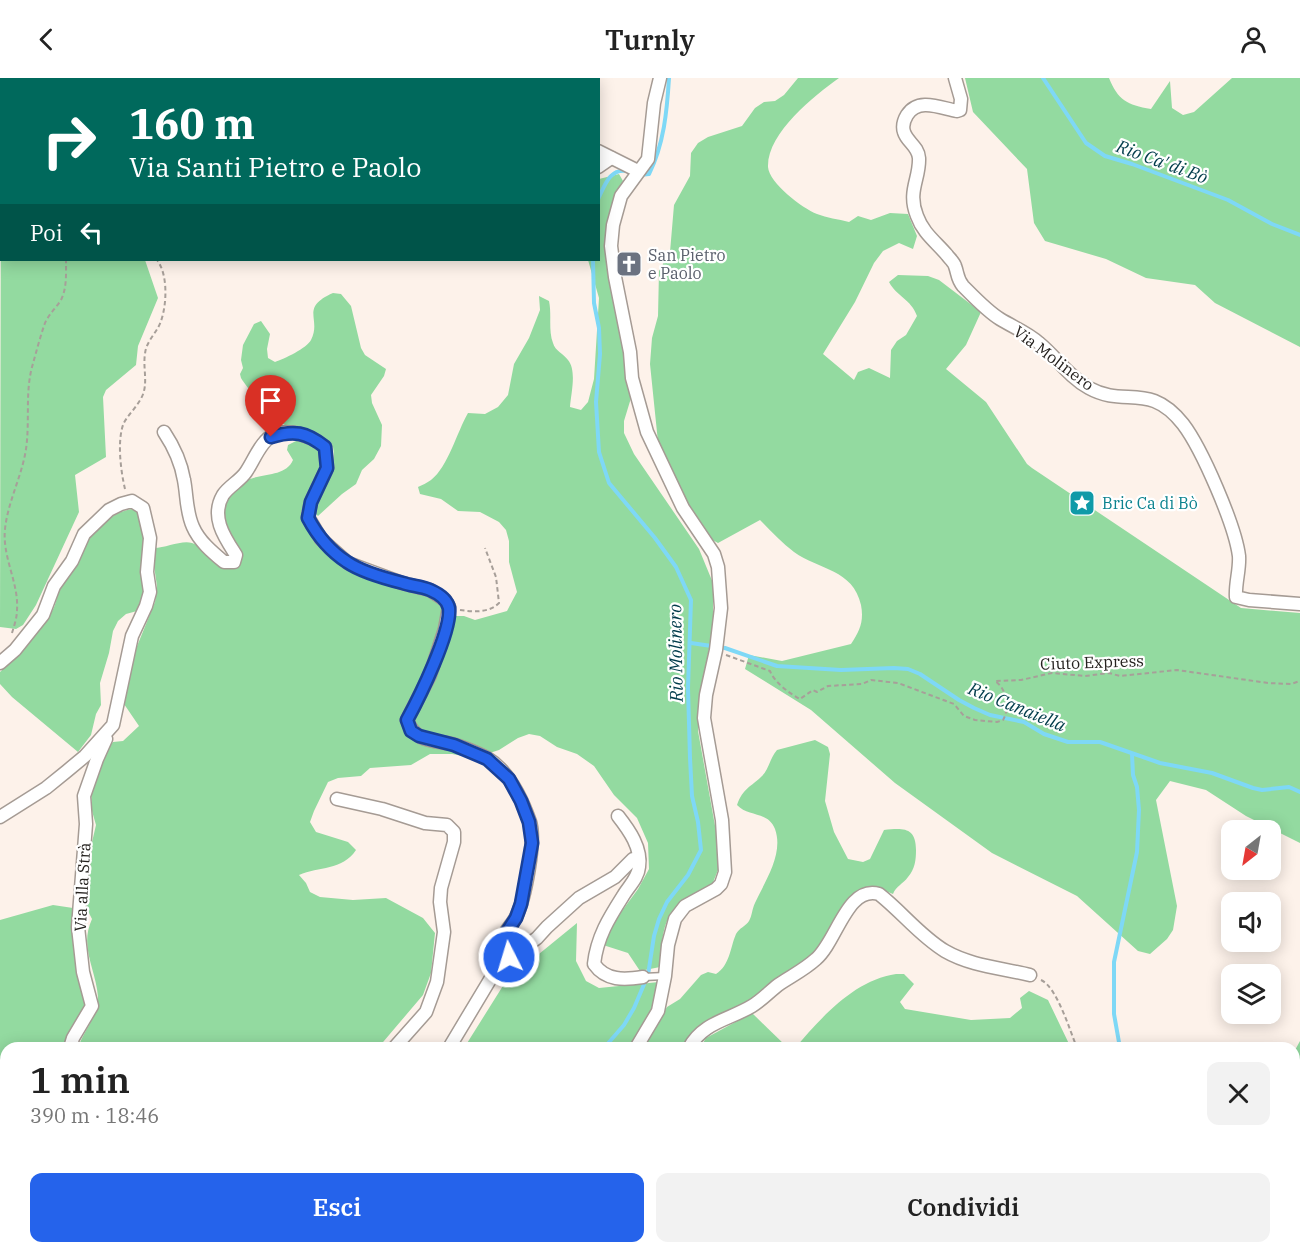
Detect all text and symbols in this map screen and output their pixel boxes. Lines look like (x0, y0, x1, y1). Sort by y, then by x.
text: Turnly (605, 22, 695, 57)
icon: back (30, 23, 63, 56)
icon: person (1237, 23, 1270, 56)
text: 160 m (129, 96, 255, 151)
icon: right (30, 102, 108, 180)
water label: Rio Ca' di Bò (1112, 134, 1211, 189)
text: Via Santi Pietro e Paolo (129, 149, 421, 184)
icon: left (75, 216, 108, 249)
text: Poi (30, 218, 63, 247)
place label: San Pietro e Paolo (648, 245, 725, 283)
church icon: San Pietro e Paolo (614, 249, 644, 279)
street label: Via Molinero (1010, 321, 1098, 395)
pin (245, 375, 296, 437)
icon: arrive (254, 384, 287, 417)
place icon: Bric Ca di Bò (1067, 488, 1097, 518)
place label: Bric Ca di Bò (1102, 493, 1198, 513)
water label: Rio Molinero (663, 604, 688, 703)
street label: Ciuto Express (1040, 650, 1144, 674)
water label: Rio Canaiella (964, 676, 1069, 737)
north arrow (1221, 820, 1281, 880)
map controls (1221, 820, 1281, 1024)
street label: Via alla Strà (70, 842, 94, 932)
button: sound (1221, 892, 1281, 952)
position arrow (477, 925, 541, 989)
button: layers (1221, 964, 1281, 1024)
text: 1 min (30, 1056, 130, 1103)
button: close (1207, 1062, 1270, 1125)
text: 390 m · 18:46 (30, 1102, 159, 1129)
button: Esci (30, 1173, 644, 1242)
button: Condividi (656, 1173, 1270, 1242)

